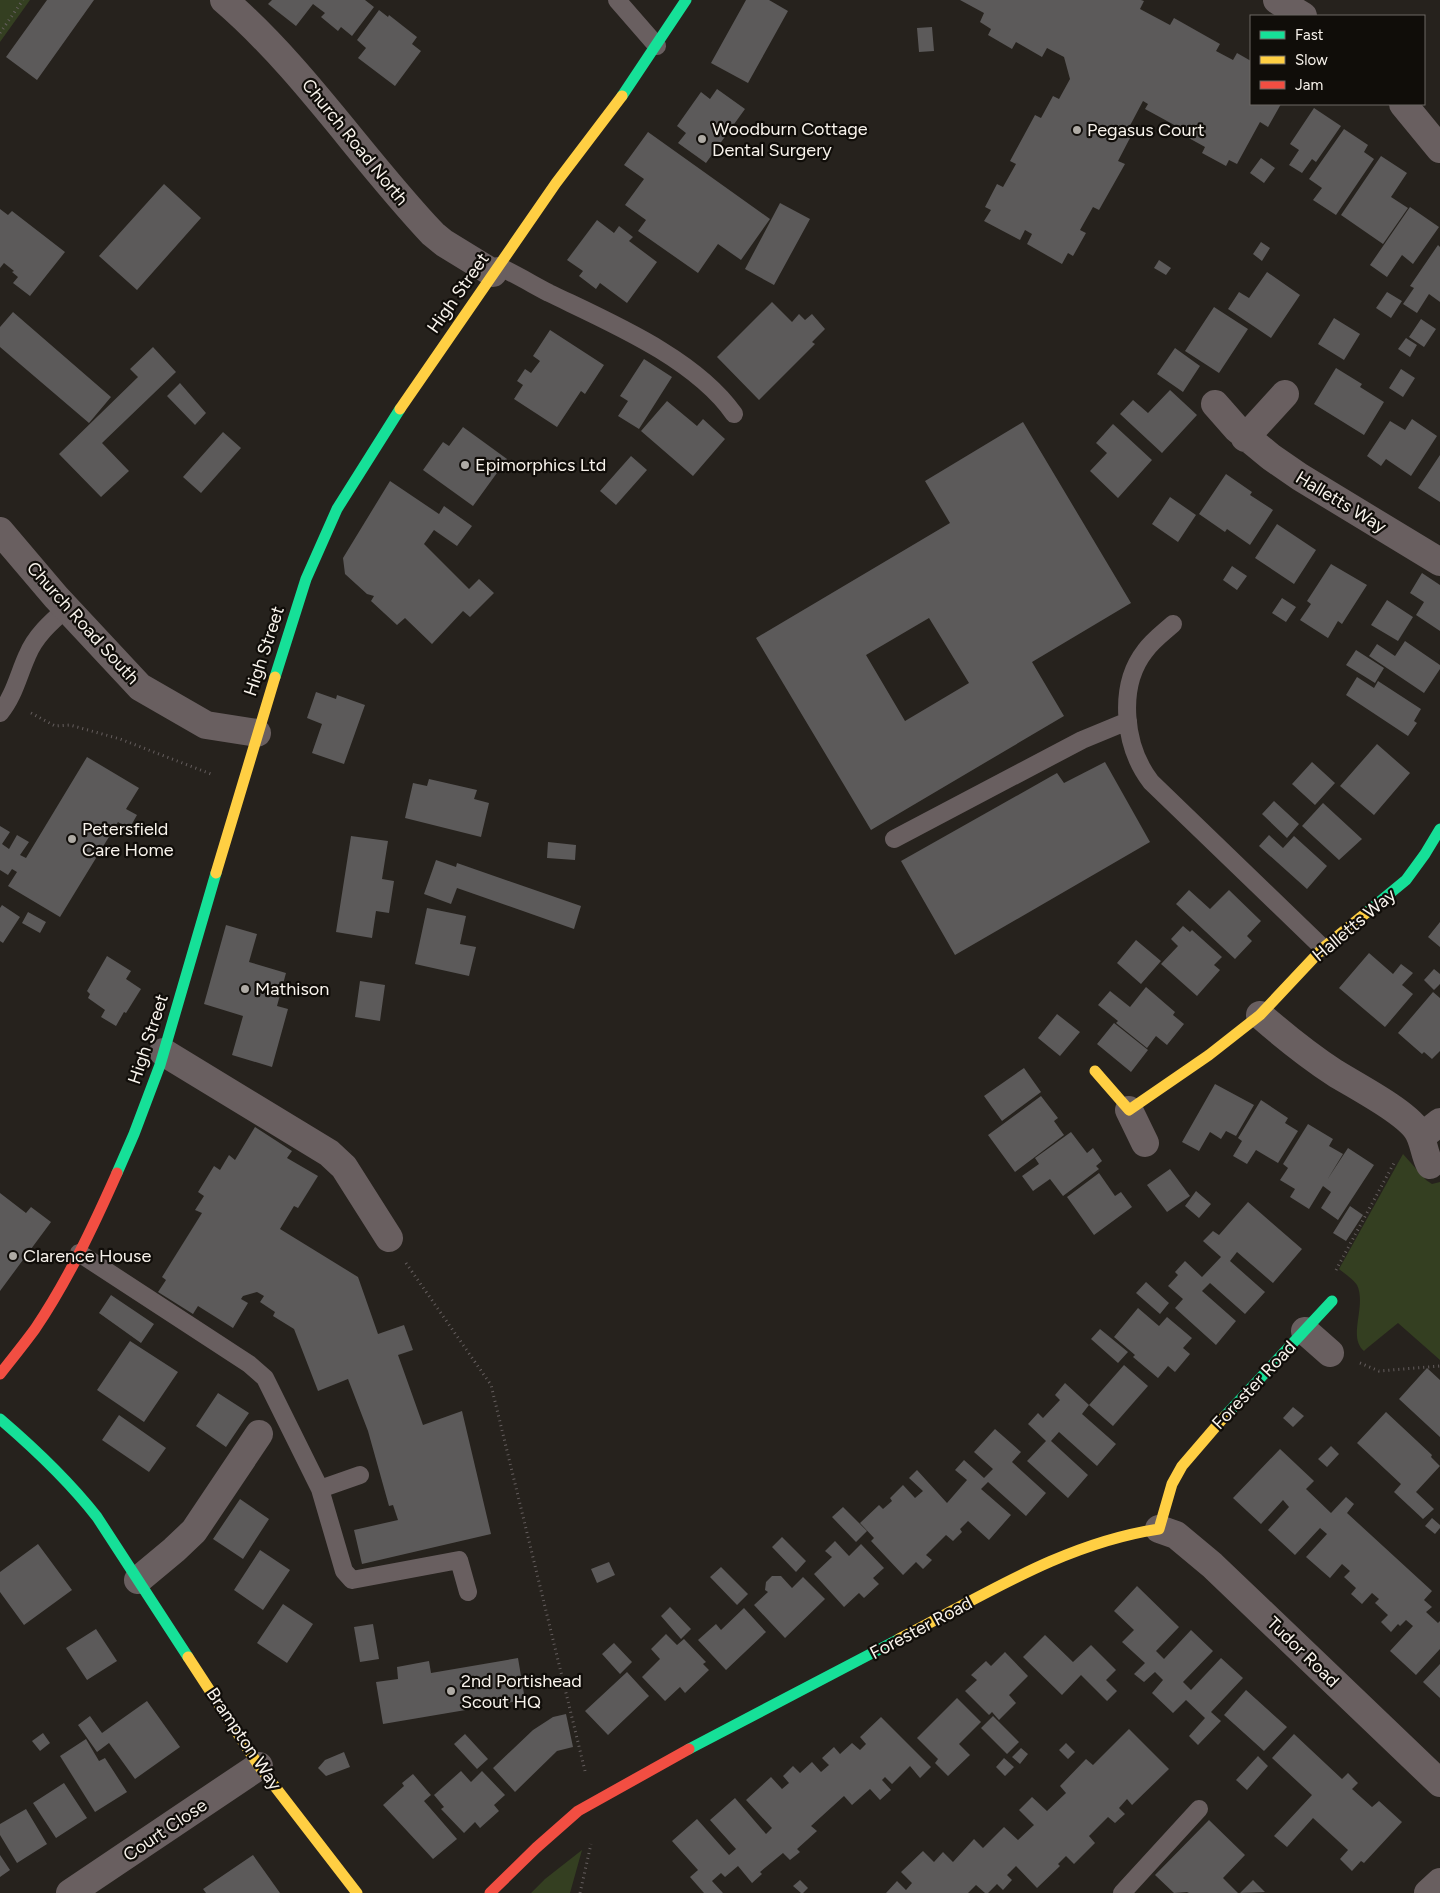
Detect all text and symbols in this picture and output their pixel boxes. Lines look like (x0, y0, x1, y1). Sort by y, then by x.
legend (1250, 15, 1425, 105)
text: Fast (1295, 26, 1324, 44)
text: Slow (1295, 51, 1328, 69)
street label: Church Road North (297, 74, 413, 210)
text: Jam (1295, 76, 1323, 94)
place label: Woodburn Cottage Dental Surgery (712, 118, 868, 161)
place label: Pegasus Court (1087, 119, 1205, 141)
marker: Pegasus Court (1071, 124, 1083, 136)
marker: Woodburn Cottage Dental Surgery (696, 133, 708, 145)
street label: High Street (422, 248, 494, 337)
place label: Epimorphics Ltd (475, 454, 606, 476)
marker: Epimorphics Ltd (459, 459, 471, 471)
street label: Halletts Way (1292, 466, 1391, 538)
street label: Church Road South (22, 557, 144, 689)
street label: High Street (239, 603, 289, 699)
place label: Petersfield Care Home (82, 818, 174, 861)
marker: Petersfield Care Home (66, 833, 78, 845)
street label: Halletts Way (1308, 883, 1401, 966)
place label: Mathison (255, 978, 329, 1000)
marker: Mathison (239, 983, 251, 995)
street label: High Street (123, 991, 173, 1087)
place label: Clarence House (23, 1245, 151, 1267)
marker: Clarence House (7, 1250, 19, 1262)
street label: Forester Road (1207, 1336, 1301, 1434)
street label: Forester Road (866, 1592, 976, 1664)
street label: Tudor Road (1262, 1612, 1344, 1692)
place label: 2nd Portishead Scout HQ (461, 1670, 582, 1713)
street label: Brampton Way (202, 1684, 287, 1795)
marker: 2nd Portishead Scout HQ (445, 1685, 457, 1697)
street label: Court Close (119, 1794, 211, 1866)

